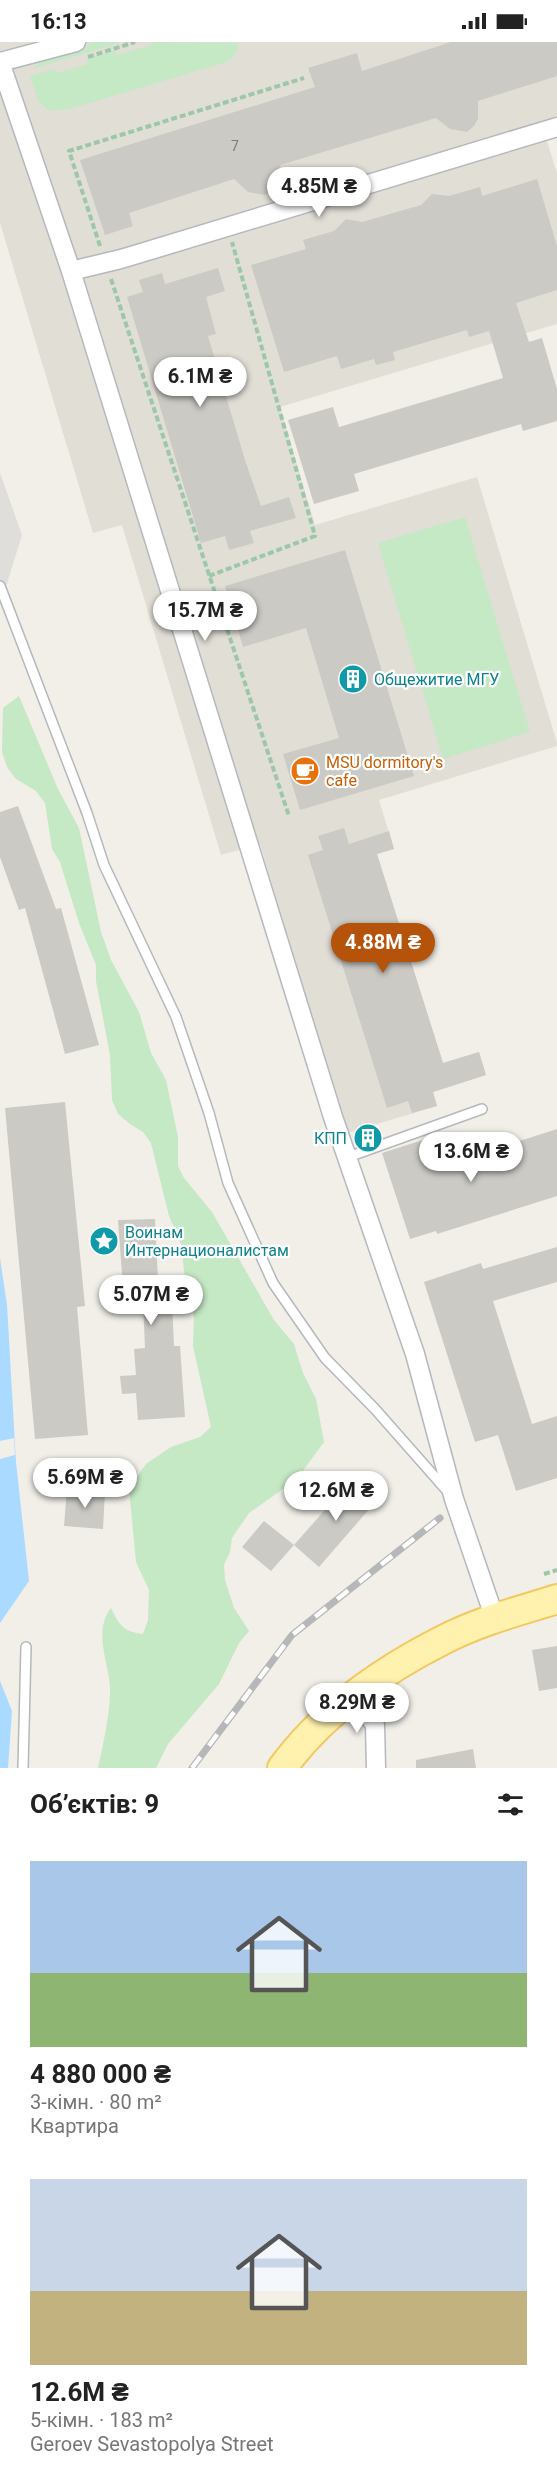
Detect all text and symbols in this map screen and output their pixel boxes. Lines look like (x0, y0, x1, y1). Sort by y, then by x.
text: 16:13 (30, 9, 87, 34)
house number: 7 (231, 138, 239, 154)
pin: 4.85M ₴ (264, 167, 374, 218)
text: 4.85M ₴ (281, 174, 357, 198)
pin: 6.1M ₴ (151, 357, 249, 408)
text: 6.1M ₴ (168, 364, 232, 388)
pin: 15.7M ₴ (150, 591, 260, 642)
text: 15.7M ₴ (167, 598, 243, 622)
building icon: Общежитие МГУ (337, 663, 369, 695)
place label: Общежитие МГУ (374, 670, 499, 689)
place label: MSU dormitory's cafe (326, 753, 443, 790)
cafe icon: MSU dormitory's cafe (289, 755, 321, 787)
pin: 4.88M ₴ (328, 923, 438, 974)
text: 4.88M ₴ (345, 930, 421, 954)
building icon: КПП (352, 1122, 384, 1154)
place label: КПП (314, 1129, 347, 1148)
pin: 13.6M ₴ (416, 1132, 526, 1183)
text: 13.6M ₴ (433, 1139, 509, 1163)
place label: Воинам Интернационалистам (125, 1223, 289, 1260)
place icon: Воинам Интернационалистам (88, 1225, 120, 1257)
pin: 5.07M ₴ (96, 1275, 206, 1326)
text: 5.07M ₴ (113, 1282, 189, 1306)
pin: 5.69M ₴ (30, 1458, 140, 1509)
text: 5.69M ₴ (47, 1465, 123, 1489)
pin: 12.6M ₴ (281, 1471, 391, 1522)
text: 12.6M ₴ (298, 1478, 374, 1502)
pin: 8.29M ₴ (302, 1683, 412, 1734)
text: 8.29M ₴ (319, 1690, 395, 1714)
icon: filters (494, 1788, 527, 1821)
text: Об’єктів: 9 (30, 1789, 159, 1819)
icon: home (225, 1900, 333, 2008)
text: 4 880 000 ₴ (30, 2059, 171, 2089)
text: 3-кімн. · 80 m² (30, 2090, 162, 2114)
text: Квартира (30, 2114, 119, 2138)
icon: home (225, 2218, 333, 2326)
text: 12.6M ₴ (30, 2377, 129, 2407)
text: 5-кімн. · 183 m² (30, 2408, 173, 2432)
text: Geroev Sevastopolya Street (30, 2432, 274, 2456)

